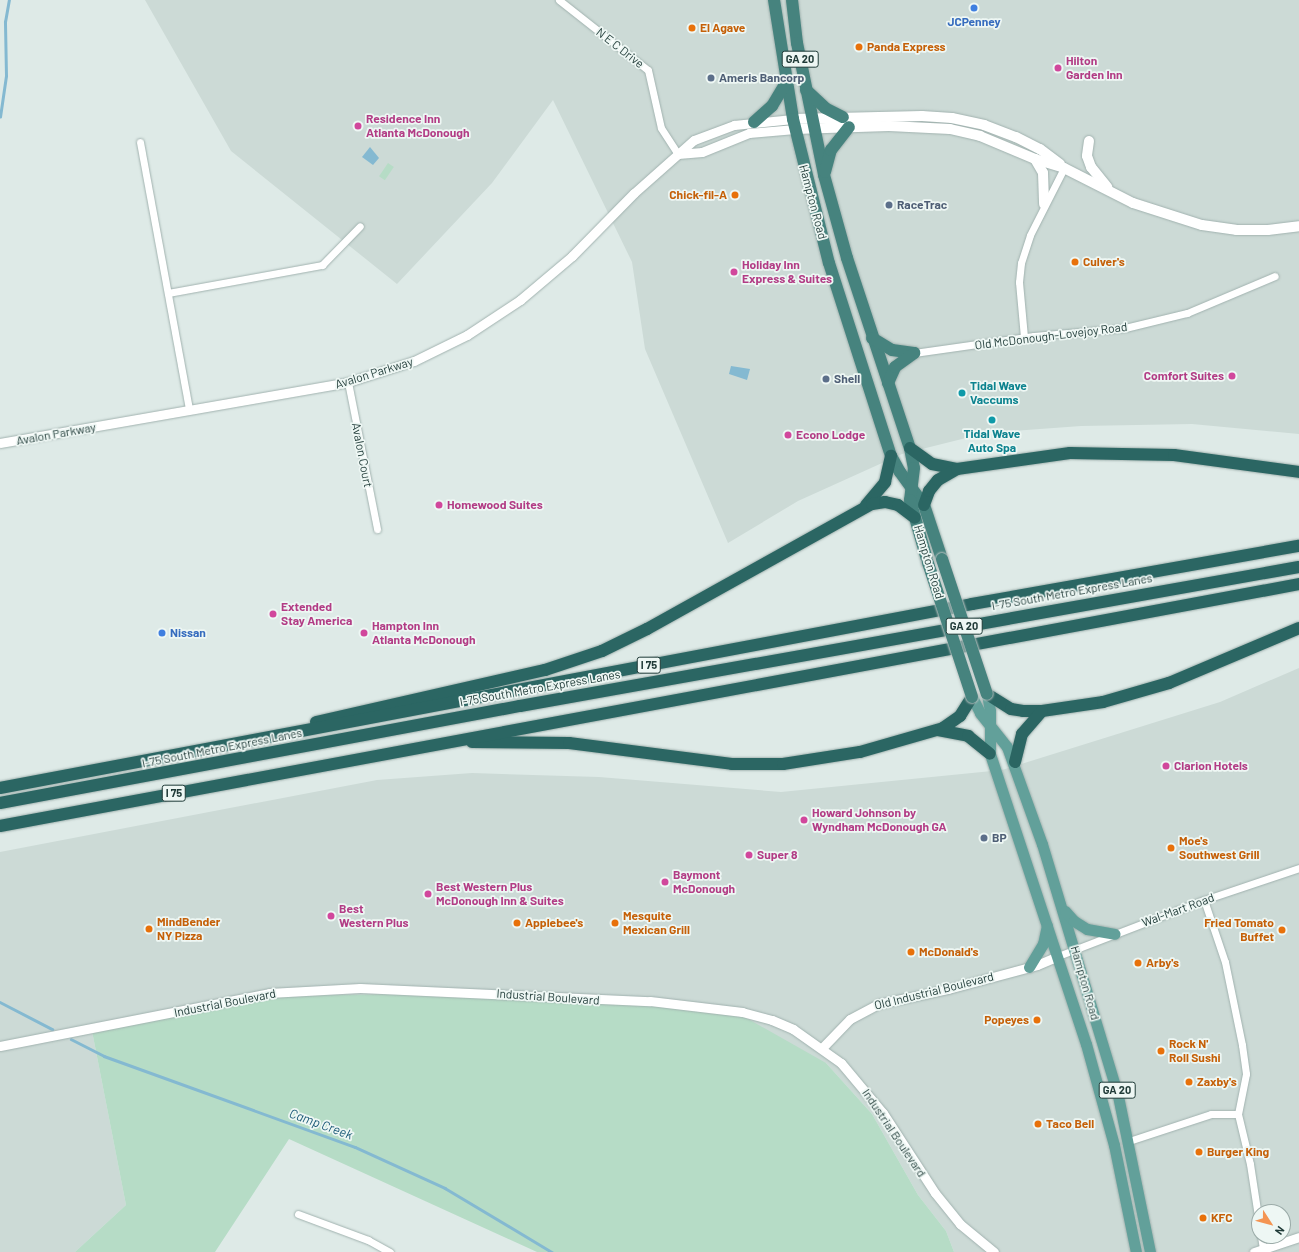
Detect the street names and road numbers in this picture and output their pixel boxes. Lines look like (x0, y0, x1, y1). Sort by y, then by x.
street label: N E C Drive (593, 25, 647, 71)
road number: GA 20 (781, 50, 819, 68)
street label: Hampton Road (796, 163, 830, 241)
street label: Old McDonough-Lovejoy Road (974, 319, 1128, 353)
street label: Avalon Parkway (333, 354, 415, 392)
street label: Avalon Parkway (15, 420, 97, 448)
street label: Avalon Court (349, 421, 375, 489)
street label: Hampton Road (911, 523, 947, 601)
street label: I-75 South Metro Express Lanes (991, 571, 1153, 613)
road number: GA 20 (945, 617, 983, 635)
road number: I 75 (636, 656, 662, 674)
street label: I-75 South Metro Express Lanes (459, 667, 621, 709)
street label: I-75 South Metro Express Lanes (141, 725, 303, 771)
road number: I 75 (161, 784, 187, 802)
street label: Wal-Mart Road (1140, 890, 1216, 930)
street label: Hampton Road (1068, 944, 1102, 1022)
street label: Old Industrial Boulevard (873, 969, 995, 1013)
street label: Industrial Boulevard (173, 986, 277, 1020)
street label: Industrial Boulevard (496, 986, 600, 1008)
road number: GA 20 (1098, 1081, 1136, 1099)
street label: Industrial Boulevard (859, 1086, 929, 1180)

